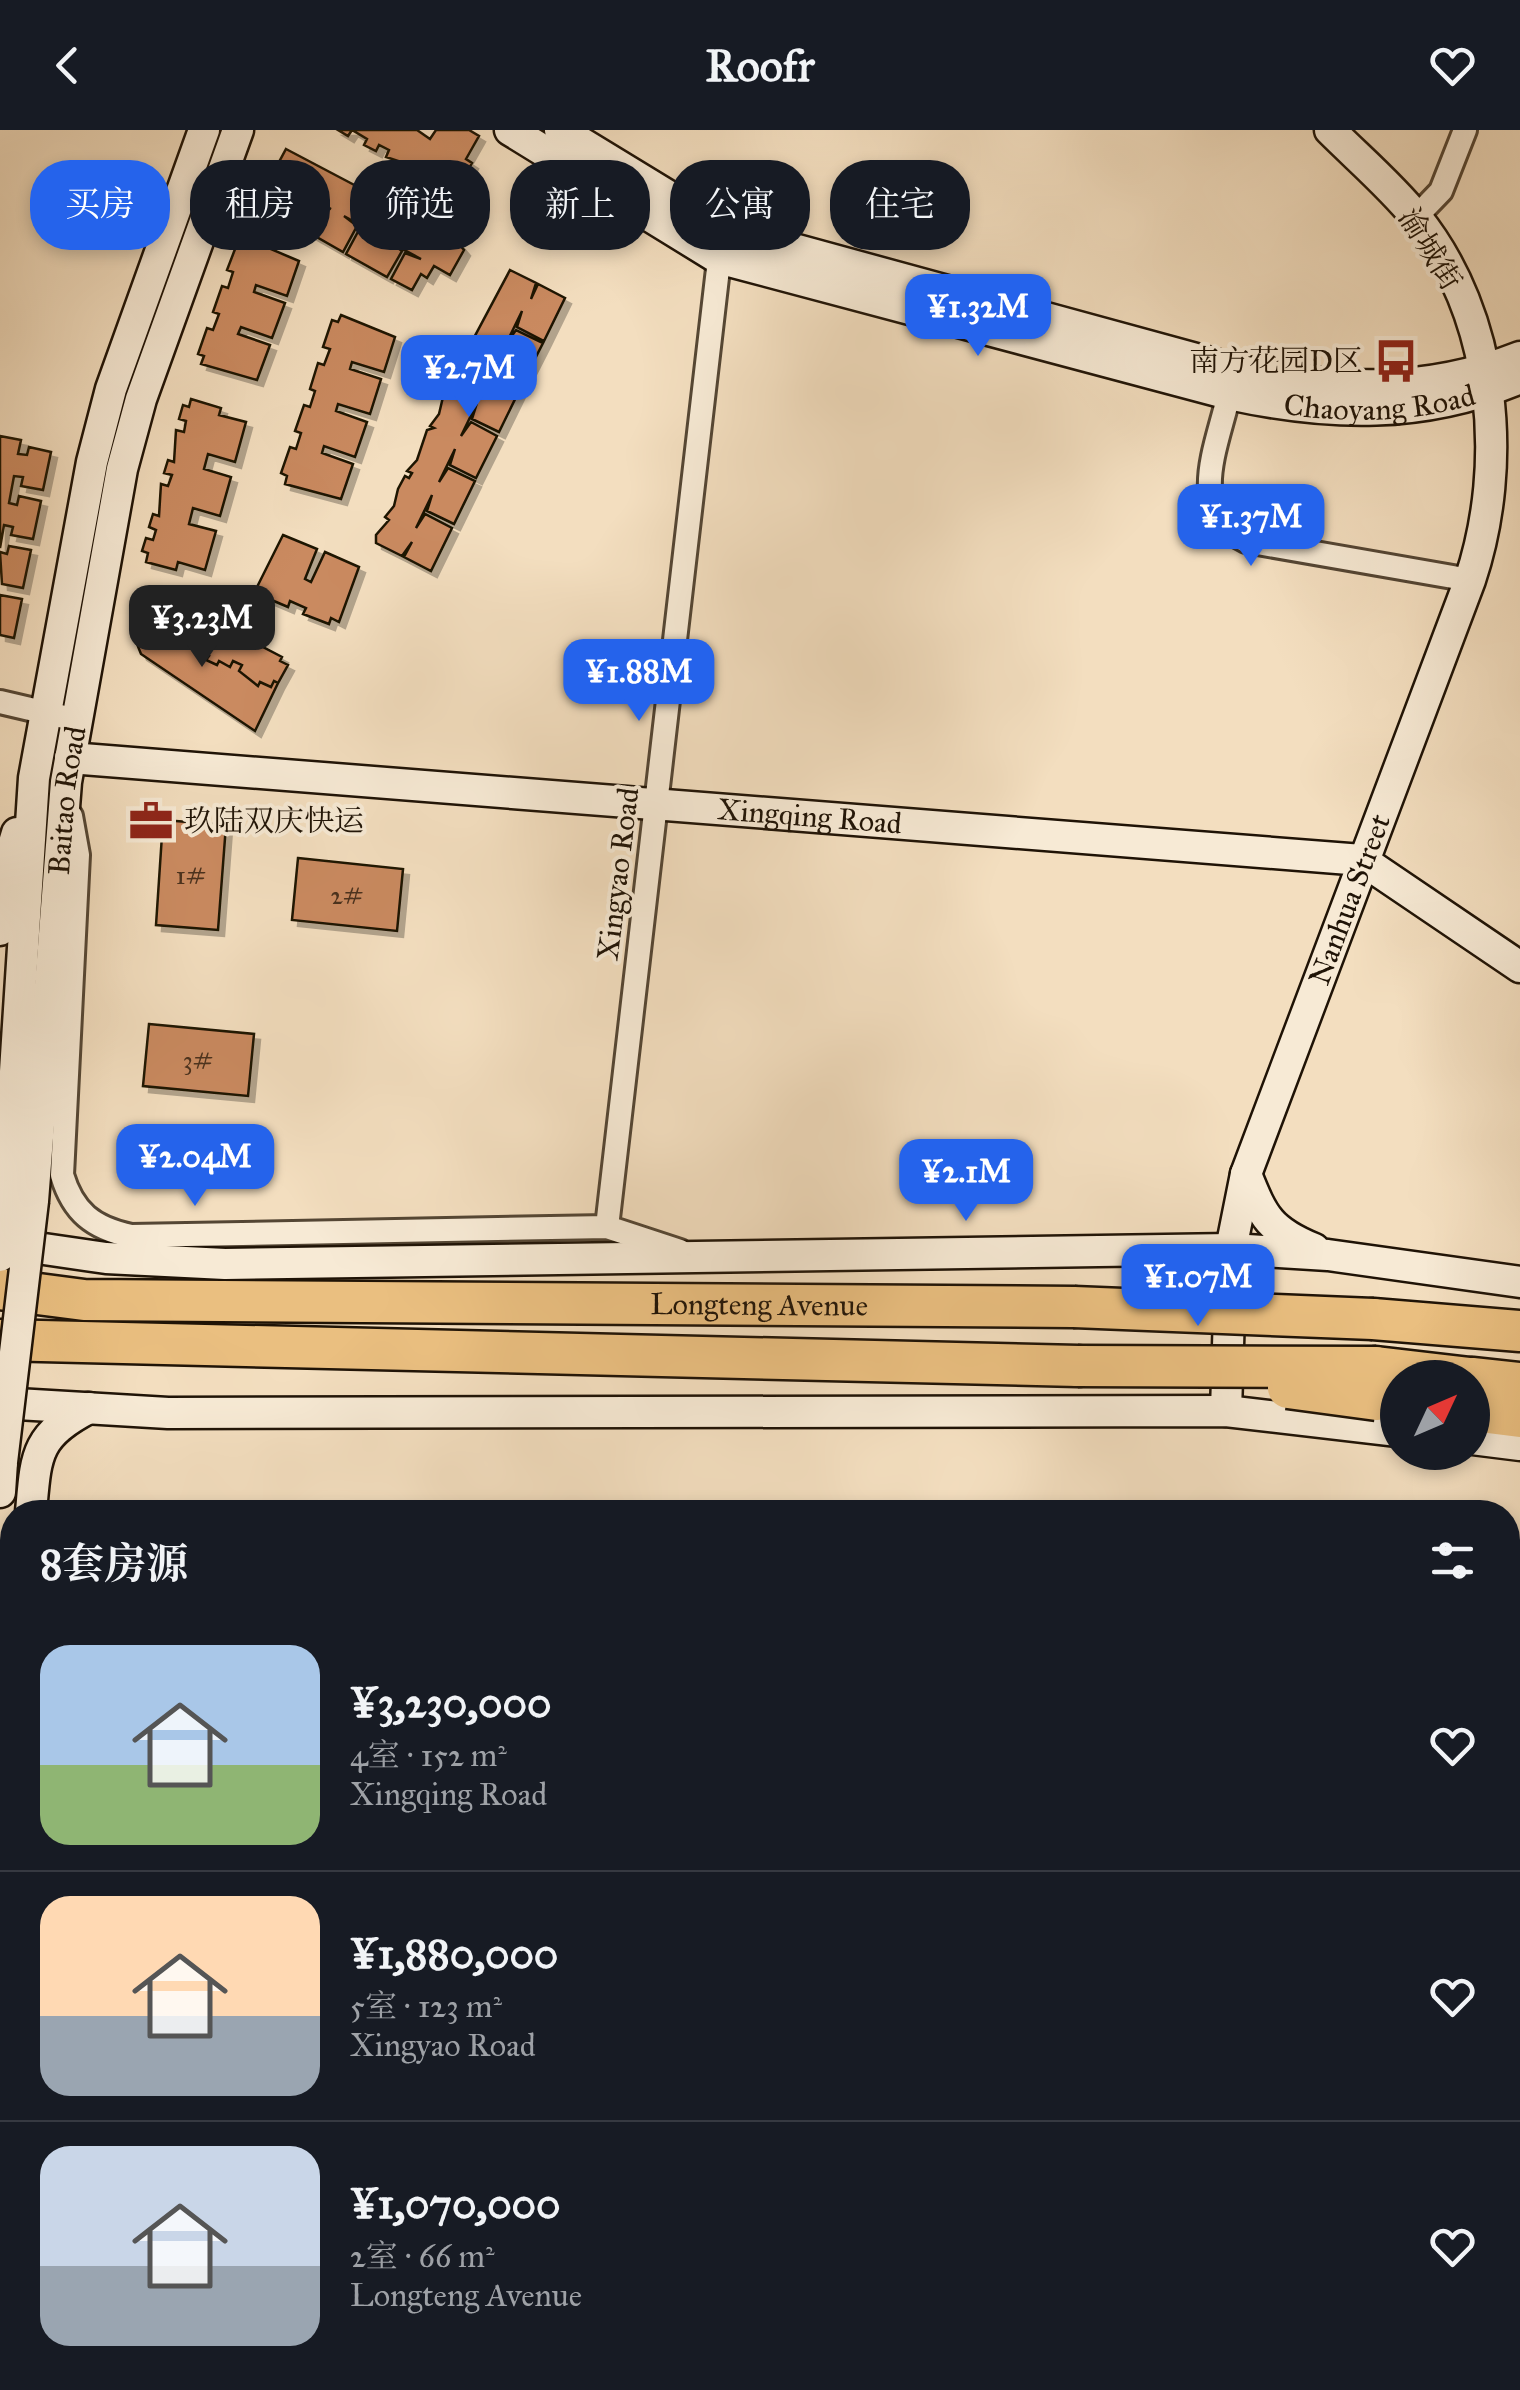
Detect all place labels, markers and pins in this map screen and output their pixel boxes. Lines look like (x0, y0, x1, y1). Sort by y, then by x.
pin: ¥1.32M (897, 274, 1059, 359)
pin: ¥2.7M (399, 335, 539, 420)
bus stop icon: 南方花园D区 (1372, 337, 1420, 385)
place label: 南方花园D区 (1189, 343, 1363, 379)
pin: ¥1.37M (1170, 484, 1332, 569)
pin: ¥3.23M (121, 585, 283, 670)
pin: ¥1.88M (558, 639, 720, 724)
office icon: 玖陆双庆快运 (127, 797, 175, 845)
place label: 玖陆双庆快运 (184, 803, 364, 839)
pin: ¥2.04M (114, 1124, 276, 1209)
pin: ¥2.1M (896, 1139, 1036, 1224)
pin: ¥1.07M (1117, 1244, 1279, 1329)

